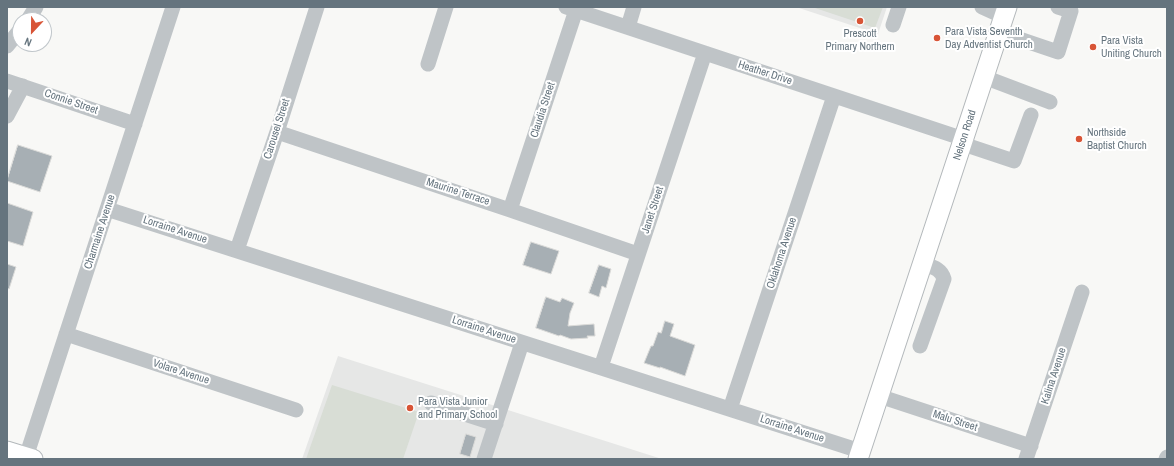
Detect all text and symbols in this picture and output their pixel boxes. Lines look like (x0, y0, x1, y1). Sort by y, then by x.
north arrow (12, 12, 52, 52)
marker: Prescott Primary Northern (855, 16, 865, 26)
place label: Para Vista Seventh Day Adventist Church (945, 25, 1033, 51)
place label: Prescott Primary Northern (825, 27, 895, 53)
marker: Para Vista Seventh Day Adventist Church (932, 33, 942, 43)
text: N (22, 34, 34, 50)
place label: Para Vista Uniting Church (1101, 34, 1162, 60)
marker: Para Vista Uniting Church (1088, 42, 1098, 52)
street label: Heather Drive (736, 58, 794, 88)
street label: Claudia Street (528, 81, 558, 139)
street label: Connie Street (43, 87, 99, 117)
street label: Carousel Street (261, 97, 293, 161)
street label: Nelson Road (951, 108, 979, 162)
place label: Northside Baptist Church (1087, 126, 1147, 152)
marker: Northside Baptist Church (1074, 134, 1084, 144)
street label: Maurine Terrace (425, 176, 491, 208)
street label: Janet Street (639, 185, 667, 235)
street label: Charmaine Avenue (82, 193, 118, 271)
street label: Lorraine Avenue (141, 213, 209, 247)
street label: Oklahoma Avenue (764, 216, 800, 290)
street label: Lorraine Avenue (450, 313, 518, 347)
street label: Kalina Avenue (1039, 346, 1069, 406)
street label: Volare Avenue (151, 357, 211, 387)
place label: Para Vista Junior and Primary School (418, 395, 497, 421)
marker: Para Vista Junior and Primary School (405, 403, 415, 413)
street label: Malu Street (931, 408, 979, 434)
street label: Lorraine Avenue (758, 412, 826, 446)

